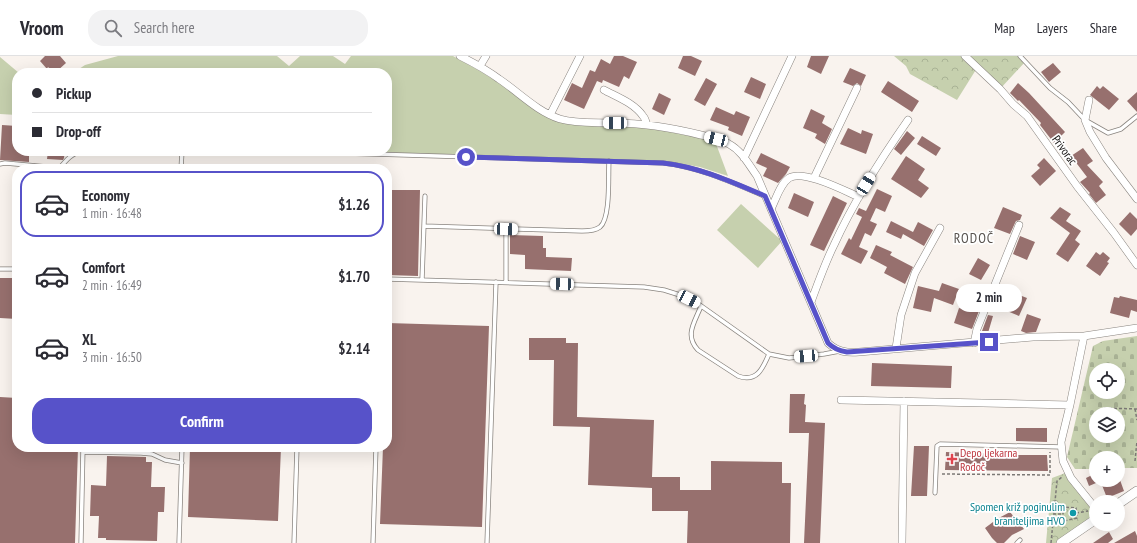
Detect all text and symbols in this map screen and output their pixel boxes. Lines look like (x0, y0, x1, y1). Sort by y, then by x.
search box (88, 10, 368, 46)
text: Vroom (20, 16, 64, 40)
icon: search (102, 17, 124, 39)
text: Search here (134, 18, 195, 37)
text: Map (994, 19, 1015, 37)
text: Layers (1037, 19, 1068, 37)
text: Share (1090, 19, 1117, 37)
text: Pickup (56, 84, 91, 103)
car (603, 117, 627, 129)
text: Drop-off (56, 122, 101, 141)
car (703, 130, 729, 148)
street label: Privorac (1049, 132, 1081, 168)
route start (457, 148, 475, 166)
car (855, 171, 877, 197)
icon: car (34, 186, 70, 222)
text: Economy (82, 186, 130, 205)
text: $1.26 (338, 195, 370, 214)
text: 1 min · 16:48 (82, 205, 142, 222)
car (494, 223, 518, 235)
district label: RODOČ (954, 229, 994, 247)
icon: car (34, 258, 70, 294)
text: Comfort (82, 258, 125, 277)
text: $1.70 (338, 267, 370, 286)
text: 2 min · 16:49 (82, 277, 142, 294)
car (550, 278, 574, 290)
callout: 2 min (956, 284, 1022, 312)
car (676, 288, 702, 310)
text: 2 min (976, 289, 1002, 306)
icon: car (34, 330, 70, 366)
text: XL (82, 330, 96, 349)
route end (980, 333, 998, 351)
text: $2.14 (338, 339, 370, 358)
text: 3 min · 16:50 (82, 349, 142, 366)
car (794, 349, 818, 363)
map controls (1089, 363, 1125, 531)
button: locate (1089, 363, 1125, 399)
button: Confirm (32, 398, 372, 444)
button: layers (1089, 407, 1125, 443)
place label: Depo ljekarna Rodoč (960, 445, 1018, 474)
button: + (1089, 451, 1125, 487)
marker: Depo ljekarna Rodoč (947, 454, 957, 464)
button: − (1089, 495, 1125, 531)
place label: Spomen križ poginulim braniteljima HVO (970, 499, 1065, 528)
marker: Spomen križ poginulim braniteljima HVO (1068, 508, 1078, 518)

